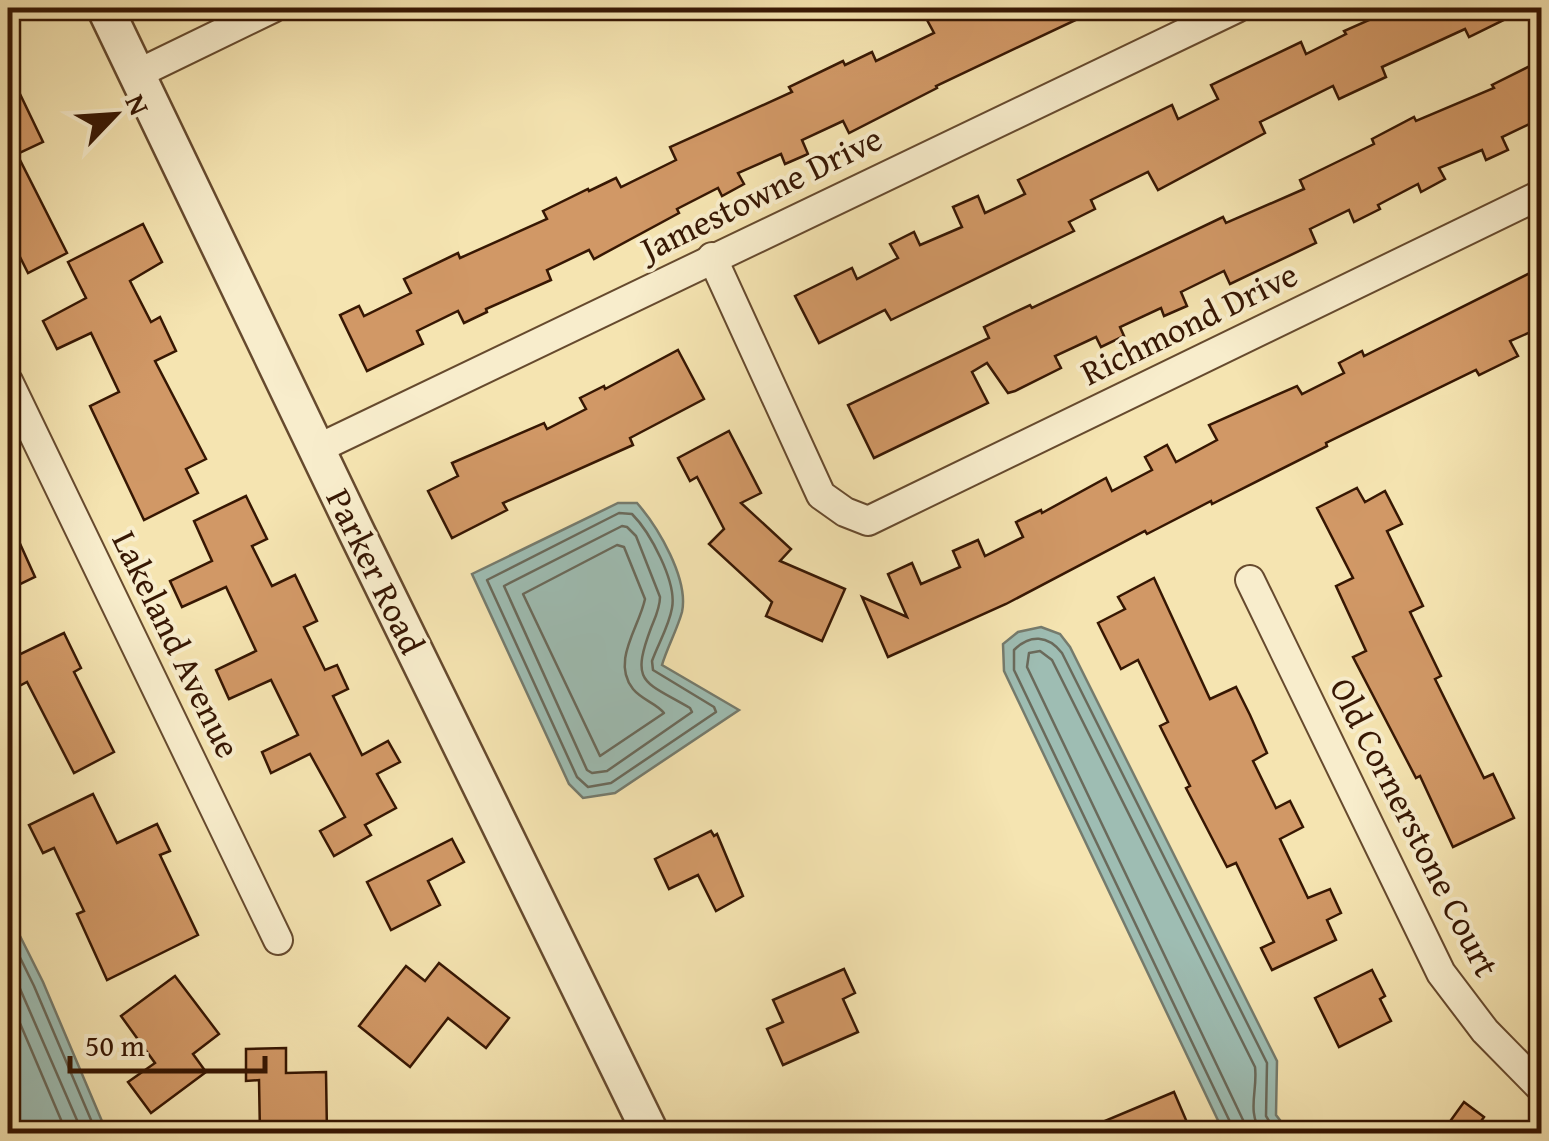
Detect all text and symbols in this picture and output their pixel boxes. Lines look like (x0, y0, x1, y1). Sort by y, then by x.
north arrow (65, 65, 165, 165)
text: N (116, 87, 161, 122)
street label: Jamestowne Drive (628, 112, 891, 275)
street label: Richmond Drive (1072, 248, 1306, 398)
street label: Parker Road (314, 480, 438, 663)
street label: Lakeland Avenue (100, 522, 254, 766)
street label: Old Cornerstone Court (1317, 669, 1513, 985)
scale bar (70, 1011, 265, 1073)
text: 50 m (85, 1023, 145, 1067)

